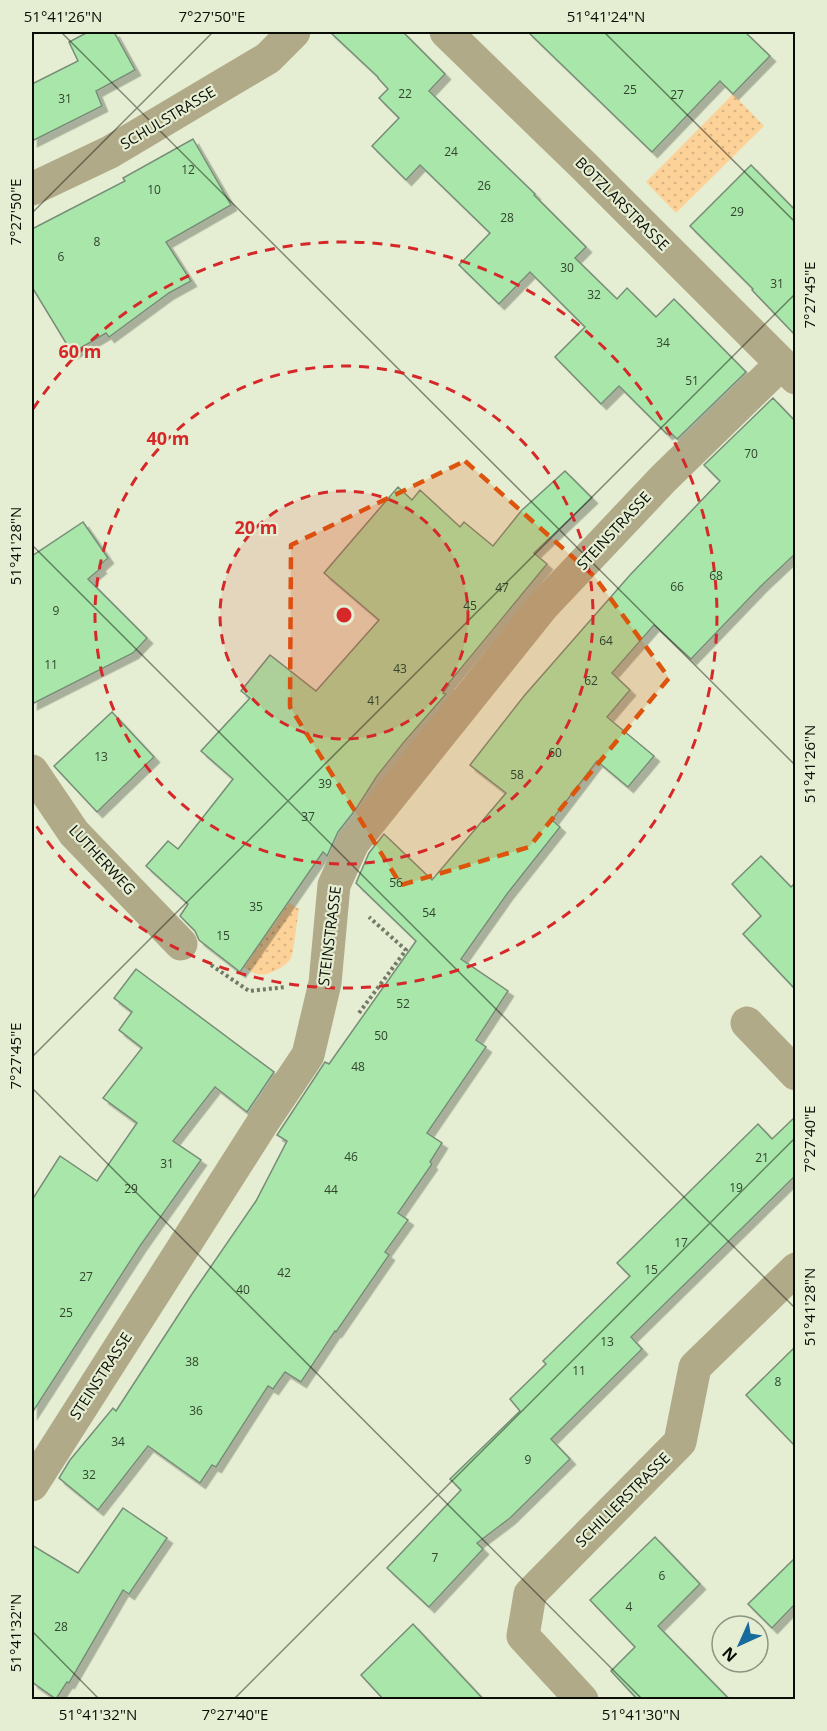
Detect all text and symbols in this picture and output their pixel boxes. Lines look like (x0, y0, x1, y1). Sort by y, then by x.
text: 51°41'26"N (24, 6, 102, 26)
text: 7°27'50"E (179, 6, 245, 26)
text: 51°41'24"N (567, 6, 645, 26)
street label: SCHULSTRASSE (116, 81, 219, 153)
house number: 25 (623, 81, 637, 98)
house number: 22 (398, 85, 412, 102)
house number: 27 (670, 86, 684, 103)
house number: 31 (58, 90, 72, 107)
house number: 24 (444, 143, 458, 160)
street label: BOTZLARSTRASSE (572, 152, 674, 254)
house number: 12 (181, 161, 195, 178)
house number: 26 (477, 177, 491, 194)
text: 7°27'50"E (5, 179, 25, 245)
house number: 10 (147, 181, 161, 198)
house number: 29 (730, 203, 744, 220)
house number: 28 (500, 209, 514, 226)
house number: 8 (94, 233, 101, 250)
house number: 6 (58, 248, 65, 265)
house number: 30 (560, 259, 574, 276)
text: 7°27'45"E (799, 262, 819, 328)
house number: 31 (770, 275, 784, 292)
house number: 32 (587, 286, 601, 303)
house number: 34 (656, 334, 670, 351)
text: 60 m (59, 339, 101, 363)
house number: 51 (685, 372, 699, 389)
text: 40 m (147, 426, 189, 450)
house number: 70 (744, 445, 758, 462)
street label: STEINSTRASSE (572, 487, 655, 574)
text: 51°41'28"N (5, 507, 25, 585)
text: 20 m (235, 515, 277, 539)
house number: 68 (709, 567, 723, 584)
house number: 66 (670, 578, 684, 595)
house number: 47 (495, 579, 509, 596)
house number: 45 (463, 597, 477, 614)
house number: 9 (53, 602, 60, 619)
centre of rings (334, 605, 354, 625)
house number: 64 (599, 632, 613, 649)
house number: 11 (44, 656, 58, 673)
house number: 43 (393, 660, 407, 677)
house number: 62 (584, 672, 598, 689)
house number: 41 (367, 692, 381, 709)
text: 51°41'26"N (799, 725, 819, 803)
house number: 60 (548, 744, 562, 761)
house number: 13 (94, 748, 108, 765)
house number: 58 (510, 766, 524, 783)
house number: 39 (318, 775, 332, 792)
house number: 37 (301, 808, 315, 825)
street label: LUTHERWEG (65, 820, 140, 899)
house number: 56 (389, 874, 403, 891)
street label: STEINSTRASSE (313, 885, 345, 987)
house number: 35 (249, 898, 263, 915)
house number: 54 (422, 904, 436, 921)
house number: 15 (216, 927, 230, 944)
house number: 52 (396, 995, 410, 1012)
text: 7°27'45"E (5, 1023, 25, 1089)
house number: 50 (374, 1027, 388, 1044)
house number: 48 (351, 1058, 365, 1075)
text: 7°27'40"E (799, 1106, 819, 1172)
house number: 46 (344, 1148, 358, 1165)
house number: 21 (755, 1149, 769, 1166)
house number: 31 (160, 1155, 174, 1172)
house number: 19 (729, 1179, 743, 1196)
house number: 29 (124, 1180, 138, 1197)
house number: 44 (324, 1181, 338, 1198)
house number: 17 (674, 1234, 688, 1251)
house number: 15 (644, 1261, 658, 1278)
house number: 42 (277, 1264, 291, 1281)
house number: 27 (79, 1268, 93, 1285)
text: 51°41'28"N (799, 1268, 819, 1346)
house number: 40 (236, 1281, 250, 1298)
house number: 25 (59, 1304, 73, 1321)
street label: STEINSTRASSE (64, 1328, 136, 1423)
house number: 13 (600, 1333, 614, 1350)
house number: 38 (185, 1353, 199, 1370)
house number: 11 (572, 1362, 586, 1379)
house number: 8 (775, 1373, 782, 1390)
house number: 36 (189, 1402, 203, 1419)
house number: 34 (111, 1433, 125, 1450)
street label: SCHILLERSTRASSE (571, 1448, 674, 1551)
house number: 9 (525, 1451, 532, 1468)
house number: 32 (82, 1466, 96, 1483)
house number: 7 (432, 1549, 439, 1566)
house number: 6 (659, 1567, 666, 1584)
text: 51°41'32"N (5, 1594, 25, 1672)
house number: 4 (626, 1598, 633, 1615)
north arrow (710, 1614, 770, 1674)
house number: 28 (54, 1618, 68, 1635)
text: N (717, 1642, 742, 1667)
text: 51°41'32"N (59, 1704, 137, 1724)
text: 7°27'40"E (202, 1704, 268, 1724)
text: 51°41'30"N (602, 1704, 680, 1724)

